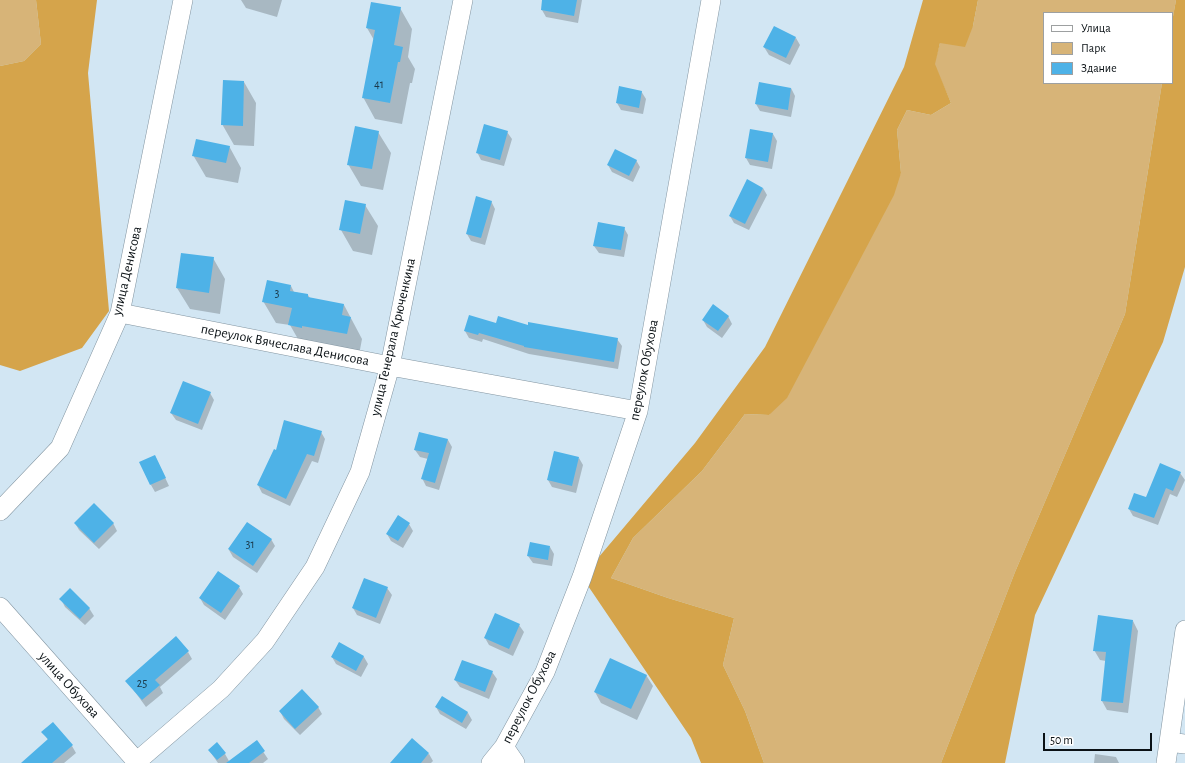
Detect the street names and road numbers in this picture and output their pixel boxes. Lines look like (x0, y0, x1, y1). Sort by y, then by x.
street label: улица Денисова (109, 225, 145, 317)
street label: улица Генерала Крюченкина (367, 256, 419, 418)
street label: переулок Обухова (626, 318, 662, 422)
street label: переулок Вячеслава Денисова (199, 320, 371, 370)
street label: переулок Обухова (498, 647, 560, 747)
street label: улица Обухова (35, 648, 103, 722)

